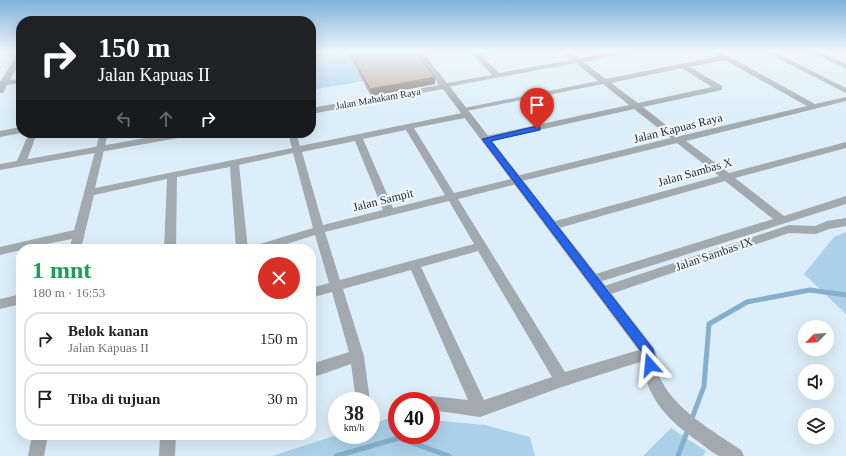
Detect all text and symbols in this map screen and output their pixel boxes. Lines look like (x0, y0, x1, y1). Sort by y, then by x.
icon: right (32, 32, 84, 84)
text: 150 m (98, 32, 170, 63)
text: Jalan Kapuas II (98, 65, 210, 85)
street label: Jalan Mahakam Raya (335, 86, 422, 111)
pin (520, 88, 554, 129)
icon: arrive (526, 94, 548, 116)
icon: left (113, 108, 135, 130)
icon: ahead (155, 108, 177, 130)
icon: right (197, 108, 219, 130)
street label: Jalan Kapuas Raya (632, 110, 725, 146)
street label: Jalan Sambas X (656, 155, 734, 189)
street label: Jalan Sampit (351, 186, 415, 214)
street label: Jalan Sambas IX (674, 234, 755, 274)
text: 1 mnt (32, 257, 91, 283)
button: close (258, 257, 300, 299)
text: 180 m · 16:53 (32, 285, 105, 300)
north arrow (798, 320, 834, 356)
map controls (798, 320, 834, 444)
text: Belok kanan (68, 323, 148, 339)
icon: right (34, 328, 56, 350)
text: 150 m (260, 331, 298, 347)
text: Jalan Kapuas II (68, 340, 149, 355)
position arrow (629, 344, 671, 386)
button: sound (798, 364, 834, 400)
icon: arrive (34, 388, 56, 410)
text: Tiba di tujuan (68, 391, 160, 407)
text: 30 m (268, 391, 298, 407)
speed limit sign: 40 (388, 392, 440, 444)
text: 38 (344, 402, 364, 424)
button: layers (798, 408, 834, 444)
text: km/h (344, 422, 364, 433)

